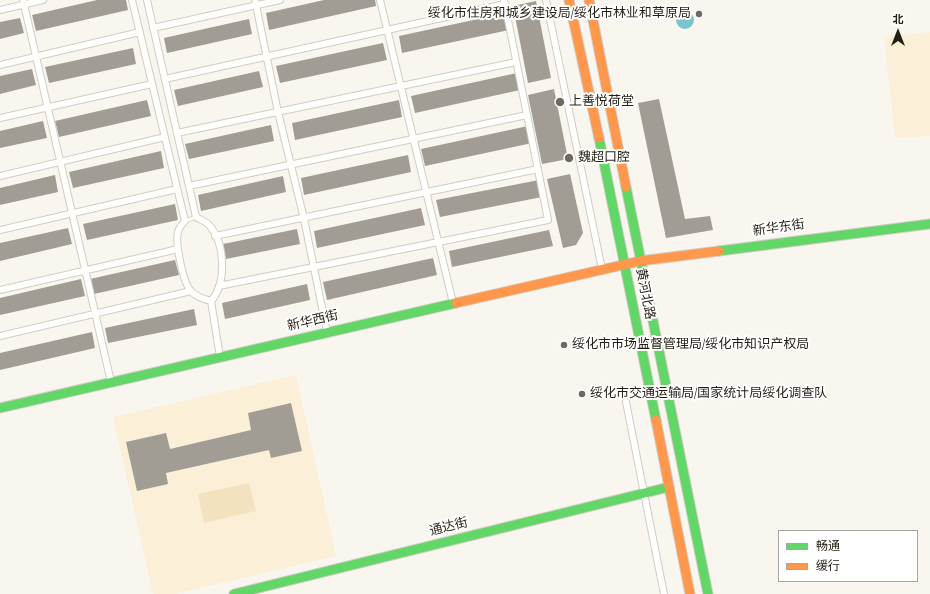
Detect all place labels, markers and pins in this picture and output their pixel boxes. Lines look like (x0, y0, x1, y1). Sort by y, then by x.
place label: 绥化市住房和城乡建设局/绥化市林业和草原局 (428, 6, 691, 22)
marker: 绥化市住房和城乡建设局/绥化市林业和草原局 (694, 9, 704, 19)
place label: 上善悦荷堂 (569, 94, 634, 110)
marker: 上善悦荷堂 (554, 96, 566, 108)
place label: 魏超口腔 (578, 150, 630, 166)
marker: 魏超口腔 (563, 152, 575, 164)
place label: 绥化市市场监督管理局/绥化市知识产权局 (572, 337, 809, 353)
marker: 绥化市市场监督管理局/绥化市知识产权局 (559, 340, 569, 350)
place label: 绥化市交通运输局/国家统计局绥化调查队 (590, 386, 827, 402)
marker: 绥化市交通运输局/国家统计局绥化调查队 (577, 389, 587, 399)

